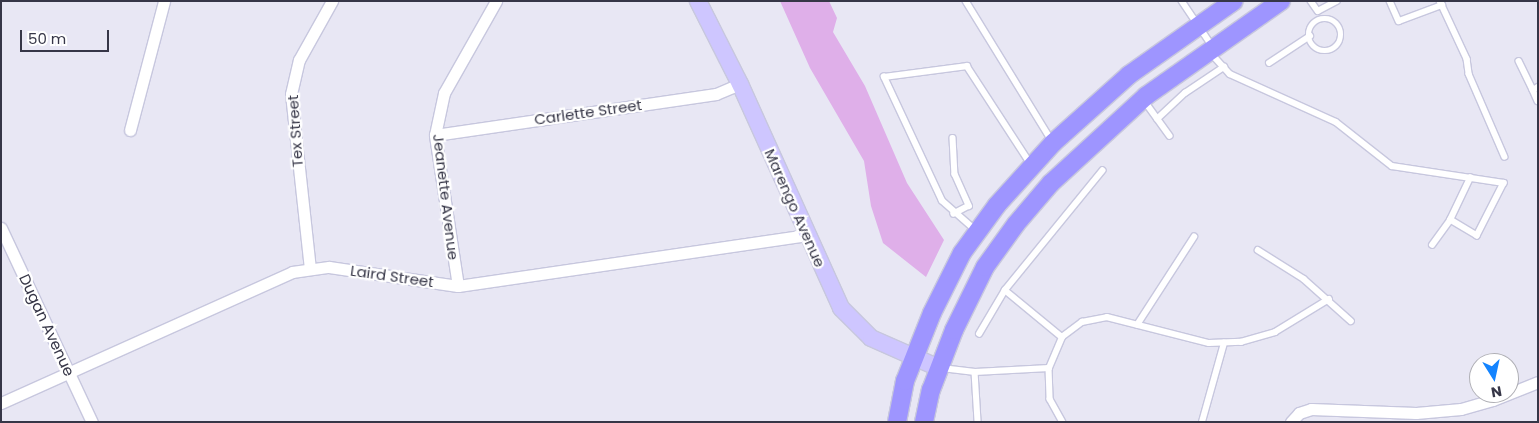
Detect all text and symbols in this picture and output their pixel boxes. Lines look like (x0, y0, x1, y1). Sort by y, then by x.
scale bar (22, 20, 111, 52)
text: 50 m (28, 28, 66, 49)
street label: Tex Street (283, 94, 307, 168)
street label: Carlette Street (533, 96, 643, 128)
street label: Jeanette Avenue (429, 133, 463, 261)
street label: Marengo Avenue (761, 146, 829, 270)
street label: Laird Street (349, 261, 435, 291)
street label: Dugan Avenue (16, 271, 78, 379)
north arrow (1469, 353, 1519, 403)
text: N (1490, 381, 1503, 403)

